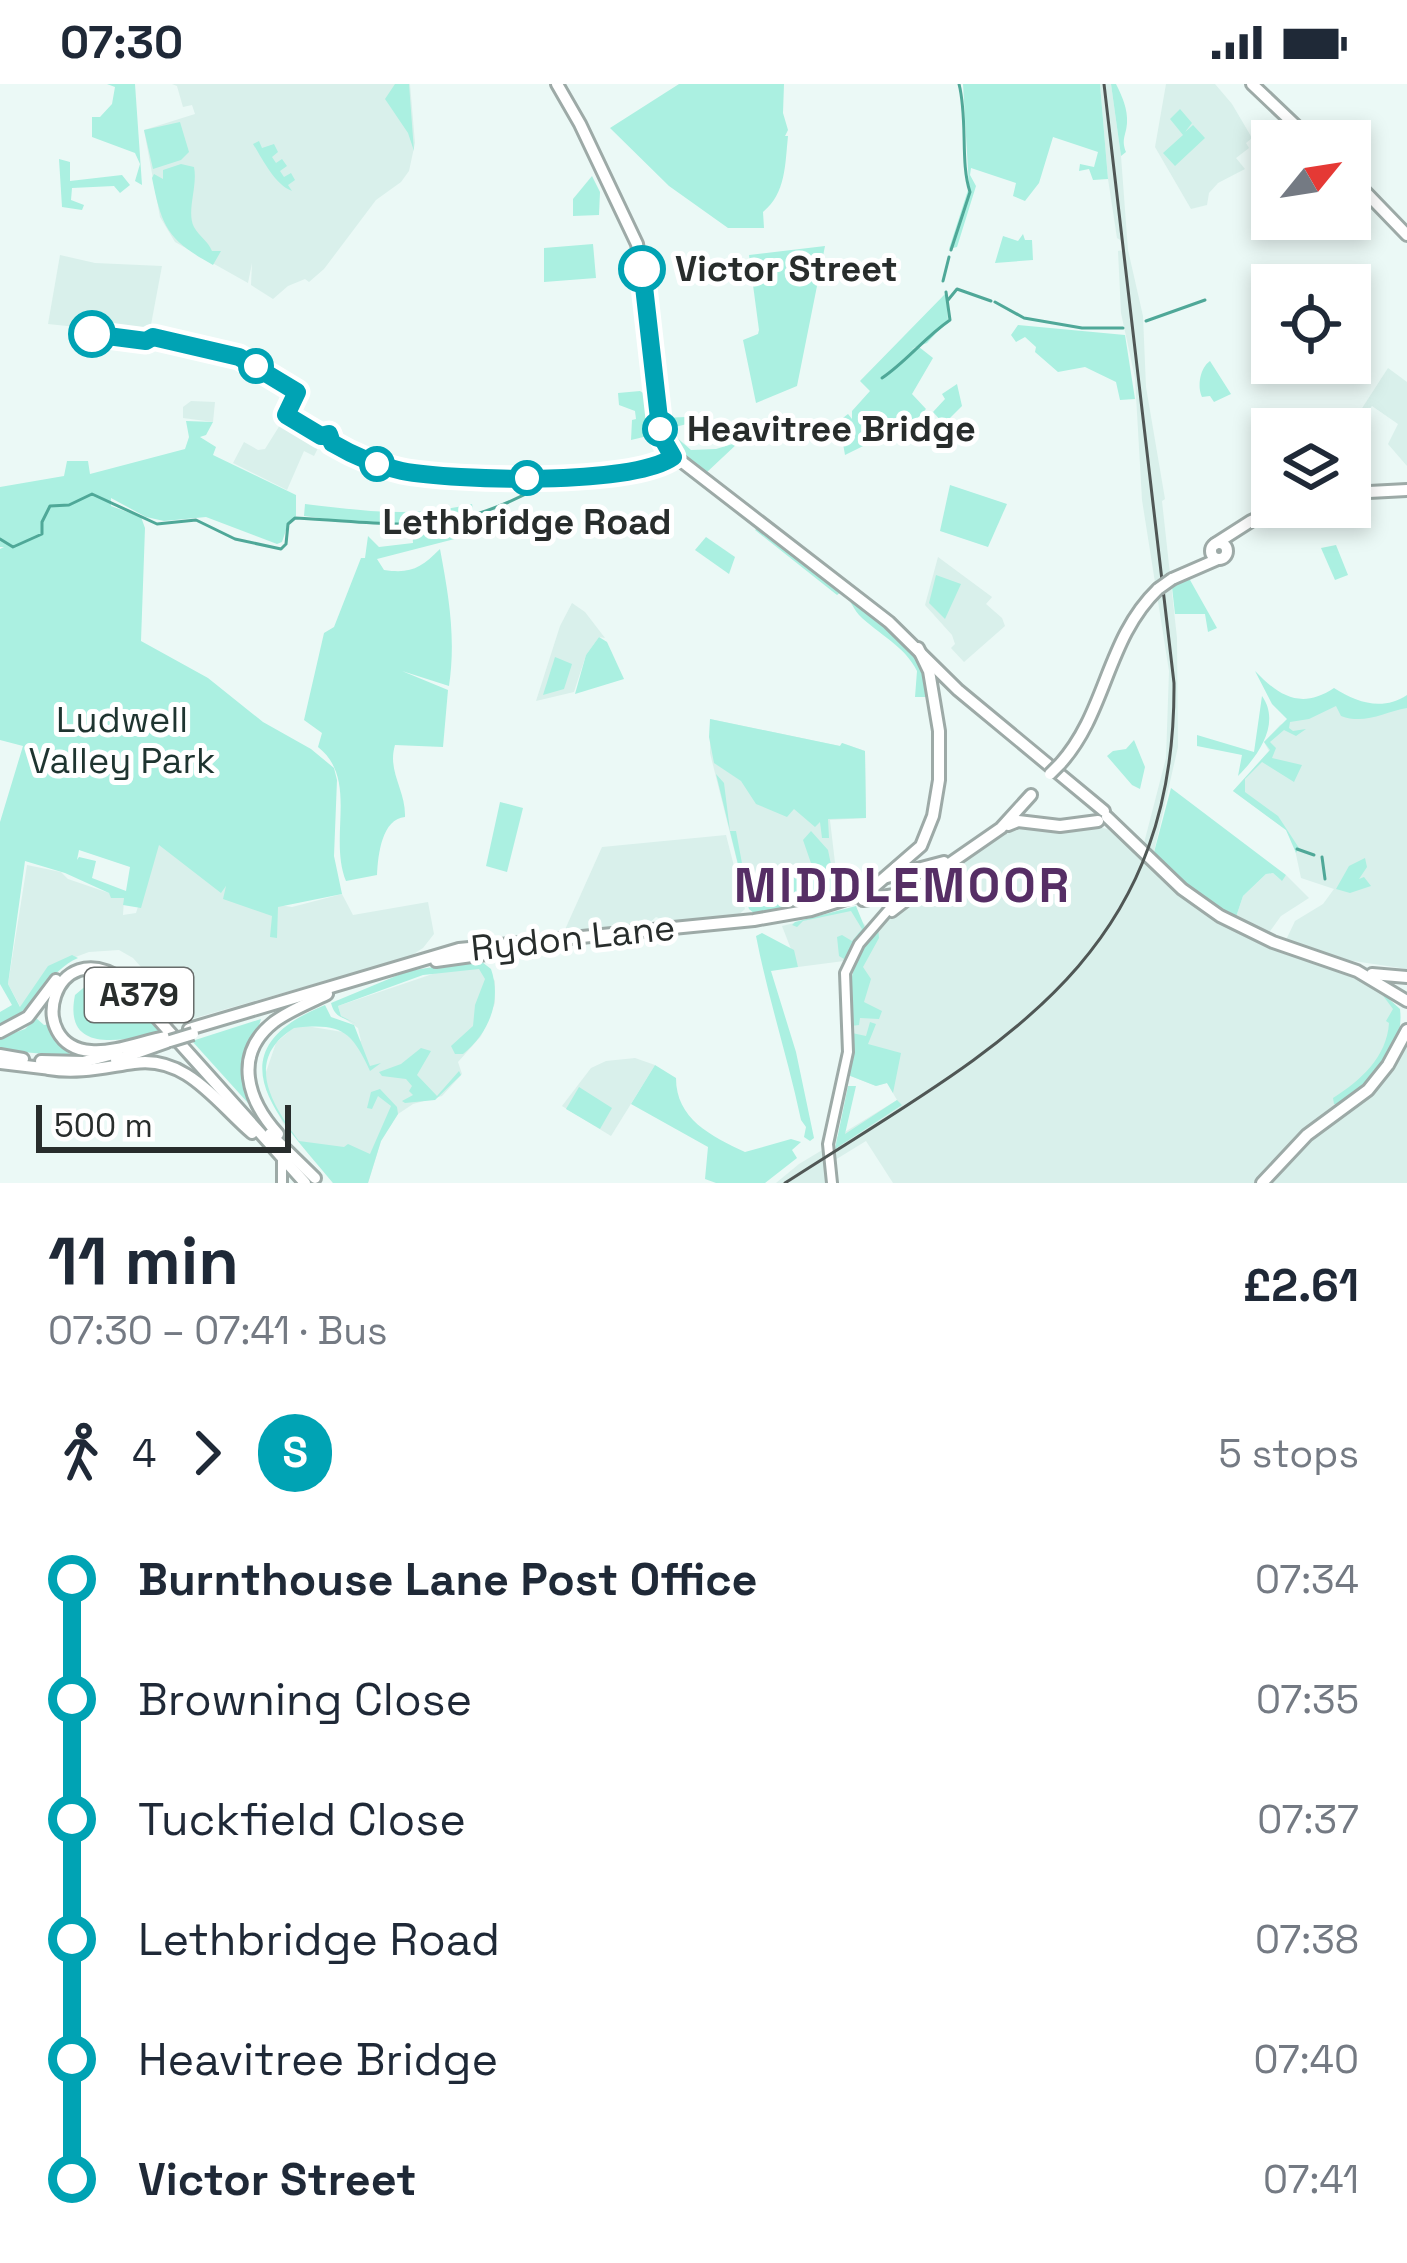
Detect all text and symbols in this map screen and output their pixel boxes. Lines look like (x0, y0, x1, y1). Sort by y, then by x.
text: 07:30 (60, 14, 183, 71)
north arrow (1251, 120, 1371, 240)
map controls (1251, 120, 1371, 528)
place label: Victor Street (675, 246, 898, 292)
marker: Victor Street (620, 247, 664, 291)
button: locate (1251, 264, 1371, 384)
unlabelled marker (70, 312, 114, 356)
unlabelled marker (240, 350, 272, 382)
place label: Heavitree Bridge (687, 406, 976, 452)
button: layers (1251, 408, 1371, 528)
marker: Heavitree Bridge (644, 413, 676, 445)
unlabelled marker (361, 448, 393, 480)
marker: Lethbridge Road (511, 462, 543, 494)
place label: Lethbridge Road (382, 499, 672, 545)
park label: Ludwell Valley Park (29, 697, 215, 784)
district label: MIDDLEMOOR (734, 855, 1072, 916)
street label: Rydon Lane (469, 904, 677, 972)
road number: A379 (85, 968, 193, 1022)
scale bar (36, 1099, 291, 1152)
text: 500 m (54, 1105, 153, 1147)
text: 11 min (48, 1219, 239, 1303)
text: £2.61 (1243, 1257, 1359, 1314)
text: 07:30 – 07:41 · Bus (48, 1306, 388, 1355)
icon: walk (48, 1420, 114, 1486)
icon: forward (174, 1420, 240, 1486)
text: S (282, 1426, 308, 1479)
text: 4 (132, 1429, 156, 1478)
text: 5 stops (1218, 1429, 1359, 1478)
text: Burnthouse Lane Post Office (138, 1551, 758, 1608)
text: 07:34 (1255, 1555, 1359, 1604)
text: Browning Close (138, 1671, 472, 1728)
text: 07:35 (1256, 1675, 1359, 1724)
text: Tuckfield Close (138, 1791, 466, 1848)
text: 07:37 (1257, 1795, 1359, 1844)
text: Lethbridge Road (138, 1911, 500, 1968)
text: 07:38 (1255, 1915, 1359, 1964)
text: Heavitree Bridge (138, 2031, 498, 2088)
text: 07:40 (1253, 2035, 1359, 2084)
text: Victor Street (138, 2151, 416, 2208)
text: 07:41 (1263, 2155, 1359, 2204)

